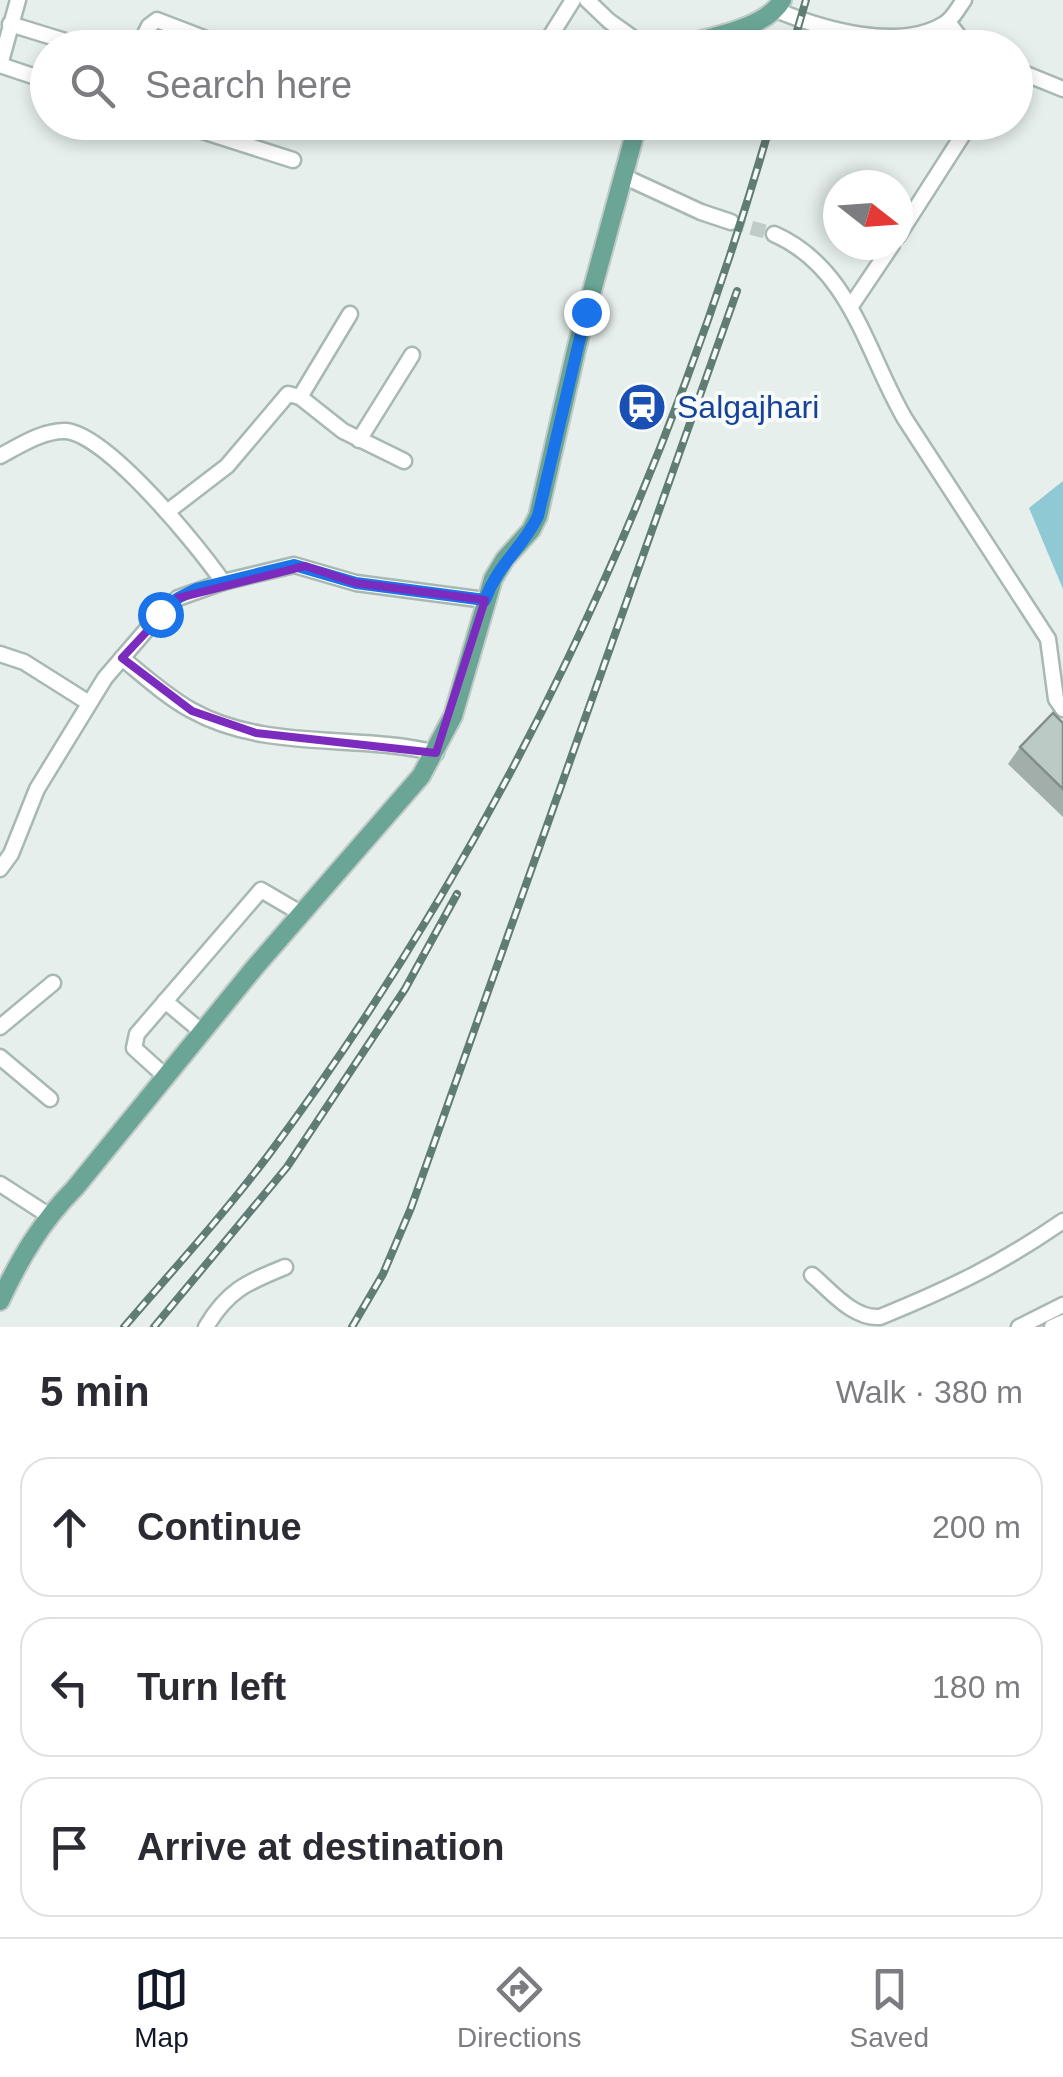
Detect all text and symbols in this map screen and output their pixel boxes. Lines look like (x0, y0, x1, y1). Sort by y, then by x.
search box (30, 30, 1033, 140)
icon: search (65, 58, 120, 113)
text: Search here (145, 64, 352, 106)
north arrow (823, 170, 913, 260)
route end (564, 290, 610, 336)
station icon: Salgajhari (616, 381, 668, 433)
place label: Salgajhari (677, 389, 819, 425)
route start (138, 592, 184, 638)
text: 5 min (40, 1368, 150, 1415)
text: Walk · 380 m (836, 1374, 1023, 1410)
icon: ahead (42, 1500, 97, 1555)
text: Continue (137, 1506, 302, 1548)
text: 200 m (932, 1509, 1021, 1545)
icon: left (42, 1660, 97, 1715)
text: Turn left (137, 1666, 286, 1708)
text: 180 m (932, 1669, 1021, 1705)
icon: arrive (42, 1820, 97, 1875)
text: Arrive at destination (137, 1826, 504, 1868)
tab: Map (134, 1962, 189, 2054)
tab: Directions (457, 1962, 582, 2054)
tab: Saved (850, 1962, 929, 2054)

